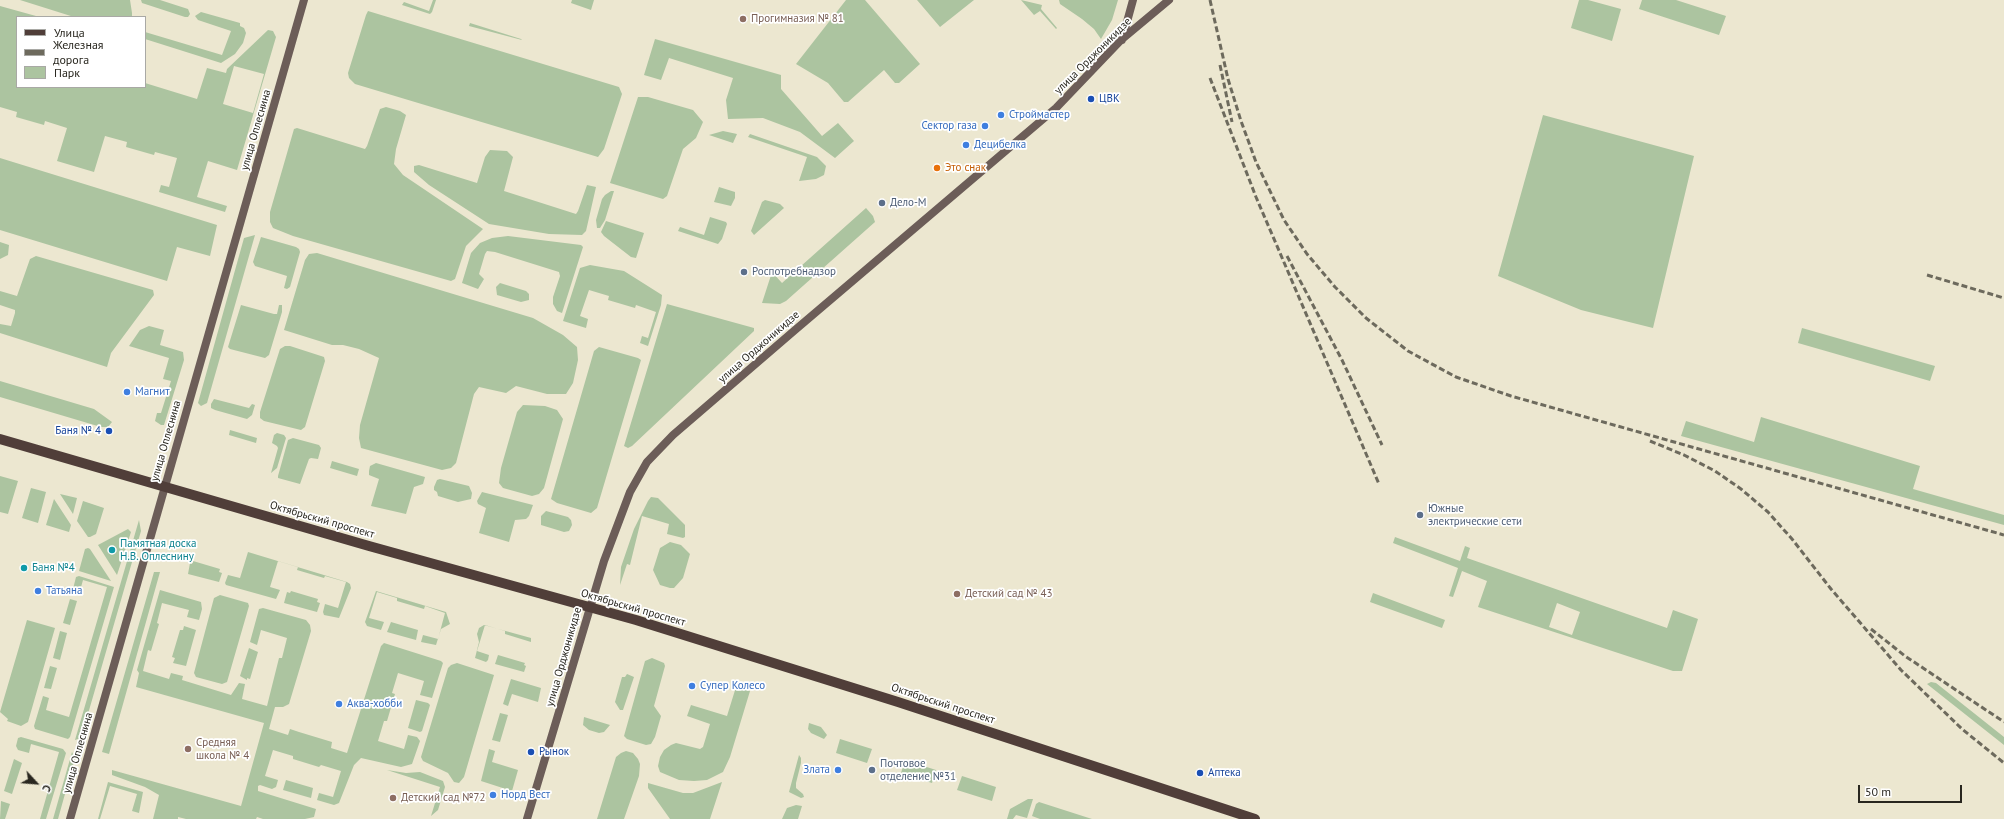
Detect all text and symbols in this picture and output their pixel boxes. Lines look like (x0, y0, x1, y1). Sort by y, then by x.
place label: Прогимназия № 81 (751, 12, 844, 26)
marker: Прогимназия № 81 (738, 14, 748, 24)
street label: улица Орджоникидзе (1052, 15, 1134, 97)
legend (16, 16, 146, 88)
text: Улица (54, 25, 85, 40)
text: Железная дорога (53, 37, 104, 67)
text: Парк (54, 65, 80, 80)
street label: улица Оплеснина (238, 88, 274, 172)
place label: ЦВК (1099, 92, 1120, 106)
marker: ЦВК (1086, 94, 1096, 104)
place label: Строймастер (1009, 108, 1070, 122)
marker: Строймастер (996, 110, 1006, 120)
place label: Сектор газа (921, 119, 977, 133)
marker: Сектор газа (980, 121, 990, 131)
place label: Децибелка (974, 138, 1026, 152)
marker: Децибелка (961, 140, 971, 150)
place label: Это снак (945, 161, 986, 175)
marker: Это снак (932, 163, 942, 173)
place label: Дело-М (890, 196, 927, 210)
marker: Дело-М (877, 198, 887, 208)
place label: Роспотребнадзор (752, 265, 836, 279)
marker: Роспотребнадзор (739, 267, 749, 277)
street label: улица Орджоникидзе (716, 308, 802, 386)
place label: Магнит (135, 385, 170, 399)
marker: Магнит (122, 387, 132, 397)
street label: улица Оплеснина (148, 399, 184, 483)
place label: Баня № 4 (55, 424, 101, 438)
marker: Баня № 4 (104, 426, 114, 436)
street label: Октябрьский проспект (268, 499, 376, 541)
place label: Южные электрические сети (1428, 502, 1522, 528)
marker: Южные электрические сети (1415, 510, 1425, 520)
place label: Памятная доска Н.В. Оплеснину (120, 537, 196, 563)
marker: Памятная доска Н.В. Оплеснину (107, 545, 117, 555)
place label: Баня №4 (32, 561, 75, 575)
marker: Баня №4 (19, 563, 29, 573)
place label: Татьяна (46, 584, 82, 598)
marker: Татьяна (33, 586, 43, 596)
street label: Октябрьский проспект (579, 587, 687, 629)
place label: Детский сад № 43 (965, 587, 1053, 601)
marker: Детский сад № 43 (952, 589, 962, 599)
street label: улица Орджоникидзе (543, 606, 585, 708)
place label: Супер Колесо (700, 679, 765, 693)
marker: Супер Колесо (687, 681, 697, 691)
street label: Октябрьский проспект (890, 681, 996, 727)
place label: Аква-хобби (347, 697, 402, 711)
marker: Аква-хобби (334, 699, 344, 709)
street label: улица Оплеснина (60, 711, 96, 795)
place label: Средняя школа № 4 (196, 736, 249, 762)
marker: Средняя школа № 4 (183, 744, 193, 754)
place label: Рынок (539, 745, 569, 759)
marker: Рынок (526, 747, 536, 757)
place label: Почтовое отделение №31 (880, 757, 956, 783)
north arrow (16, 763, 56, 803)
place label: Злата (803, 763, 830, 777)
marker: Злата (833, 765, 843, 775)
marker: Почтовое отделение №31 (867, 765, 877, 775)
place label: Аптека (1208, 766, 1241, 780)
marker: Аптека (1195, 768, 1205, 778)
scale bar (1860, 777, 1964, 803)
text: С (39, 782, 54, 794)
text: 50 m (1865, 784, 1891, 799)
place label: Норд Вест (501, 788, 550, 802)
marker: Норд Вест (488, 790, 498, 800)
place label: Детский сад №72 (401, 791, 486, 805)
marker: Детский сад №72 (388, 793, 398, 803)

